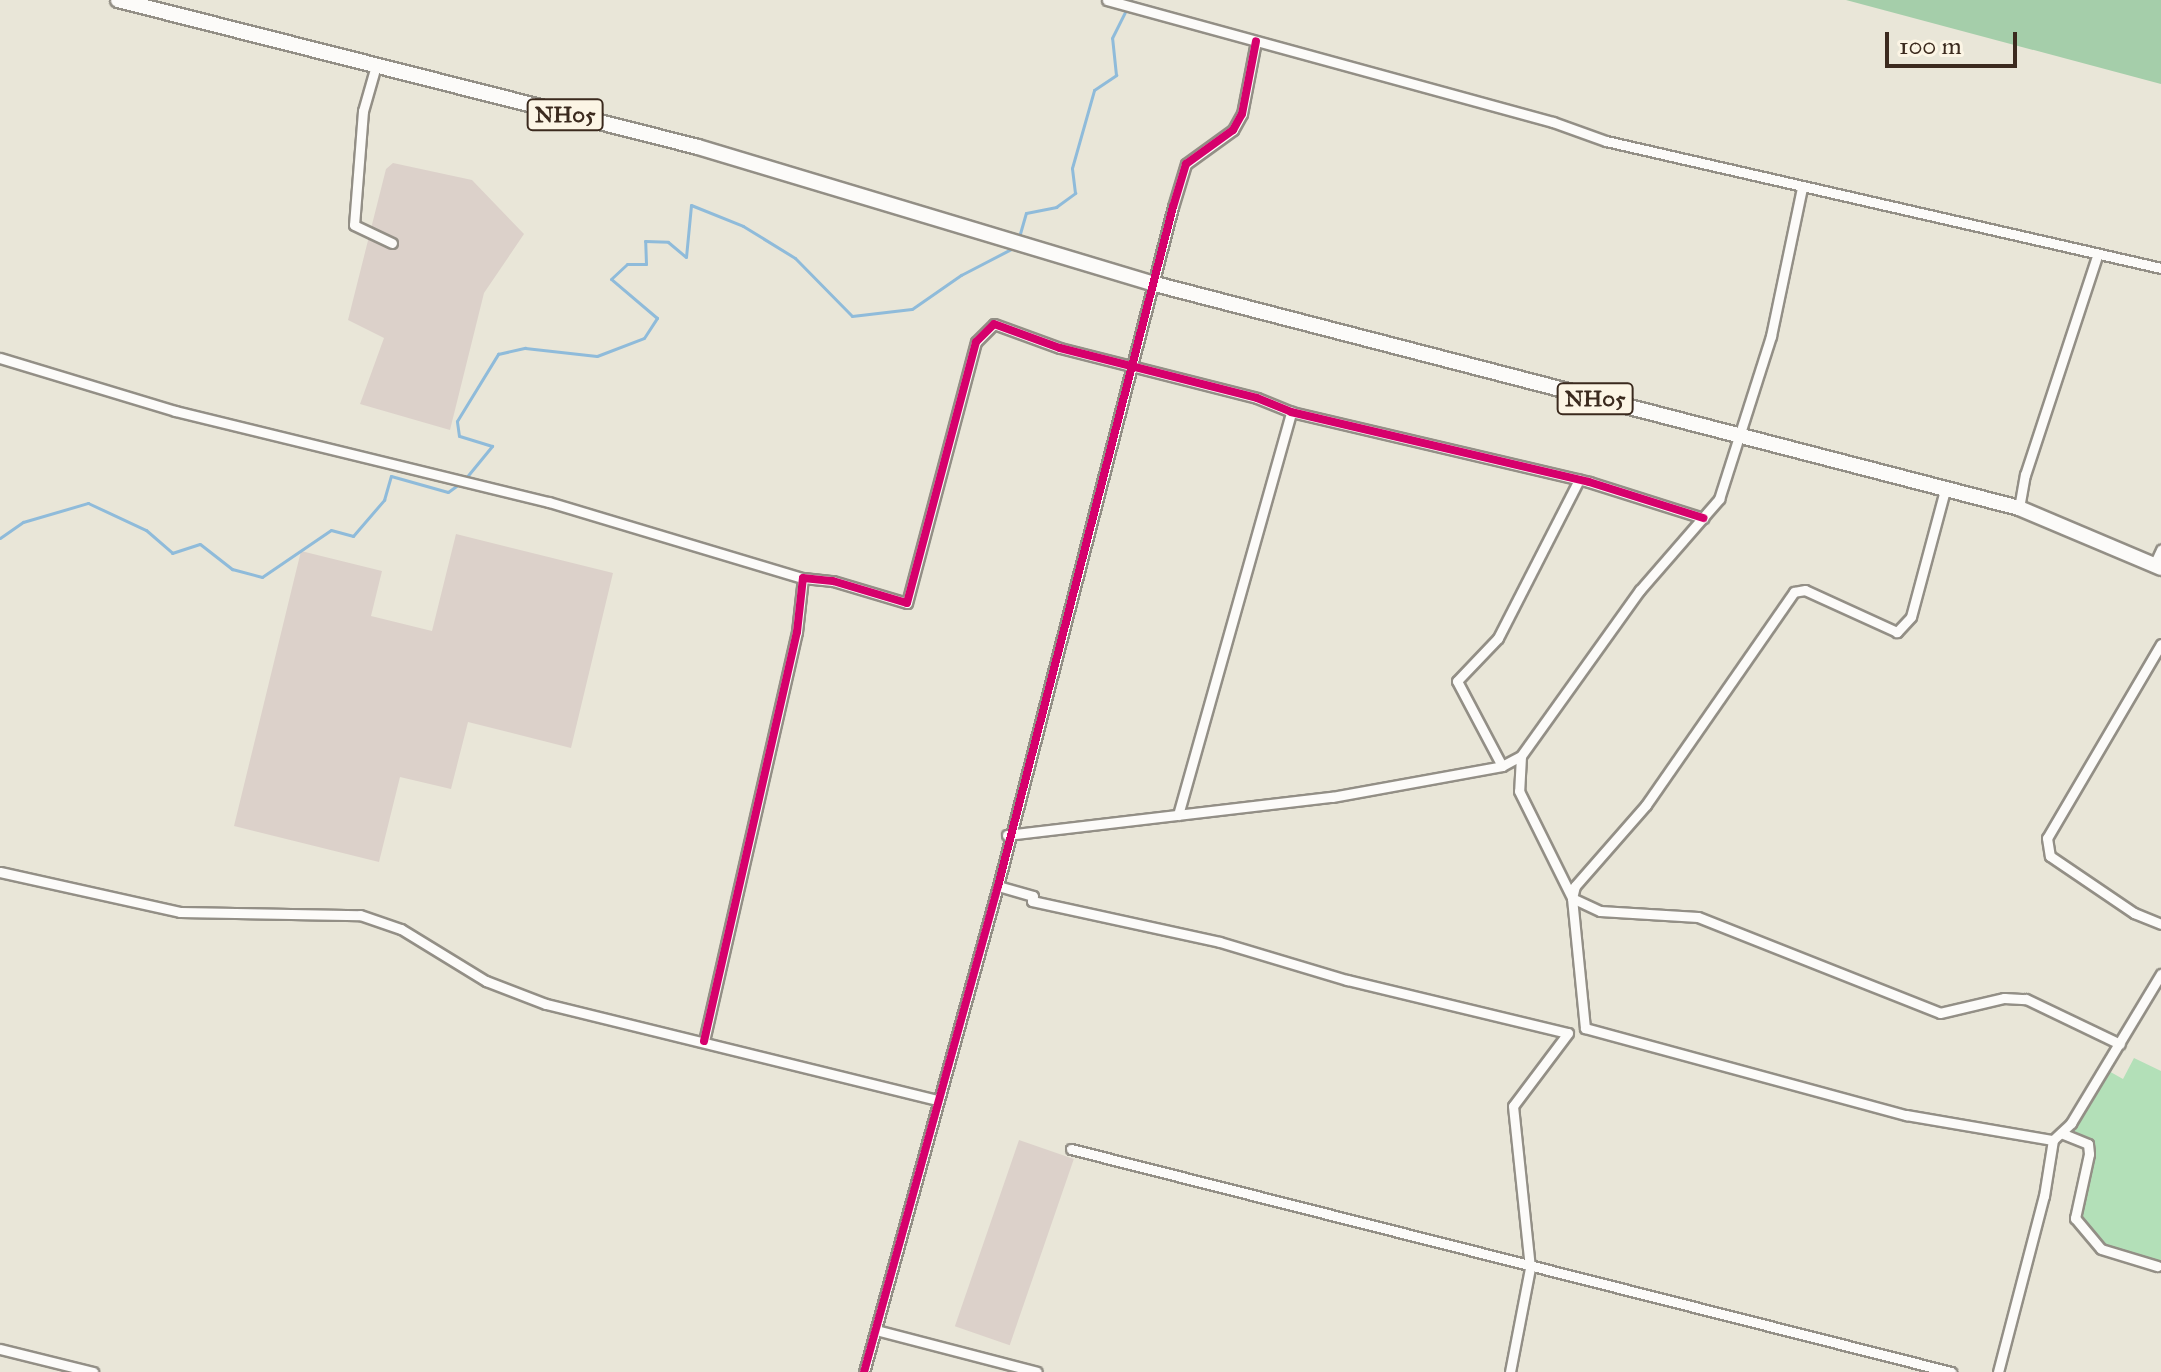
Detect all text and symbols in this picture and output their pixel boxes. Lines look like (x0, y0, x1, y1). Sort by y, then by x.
scale bar (1889, 16, 2021, 66)
text: 100 m (1899, 31, 1962, 61)
road number: NH05 (525, 97, 605, 133)
road number: NH05 (1555, 381, 1635, 417)

